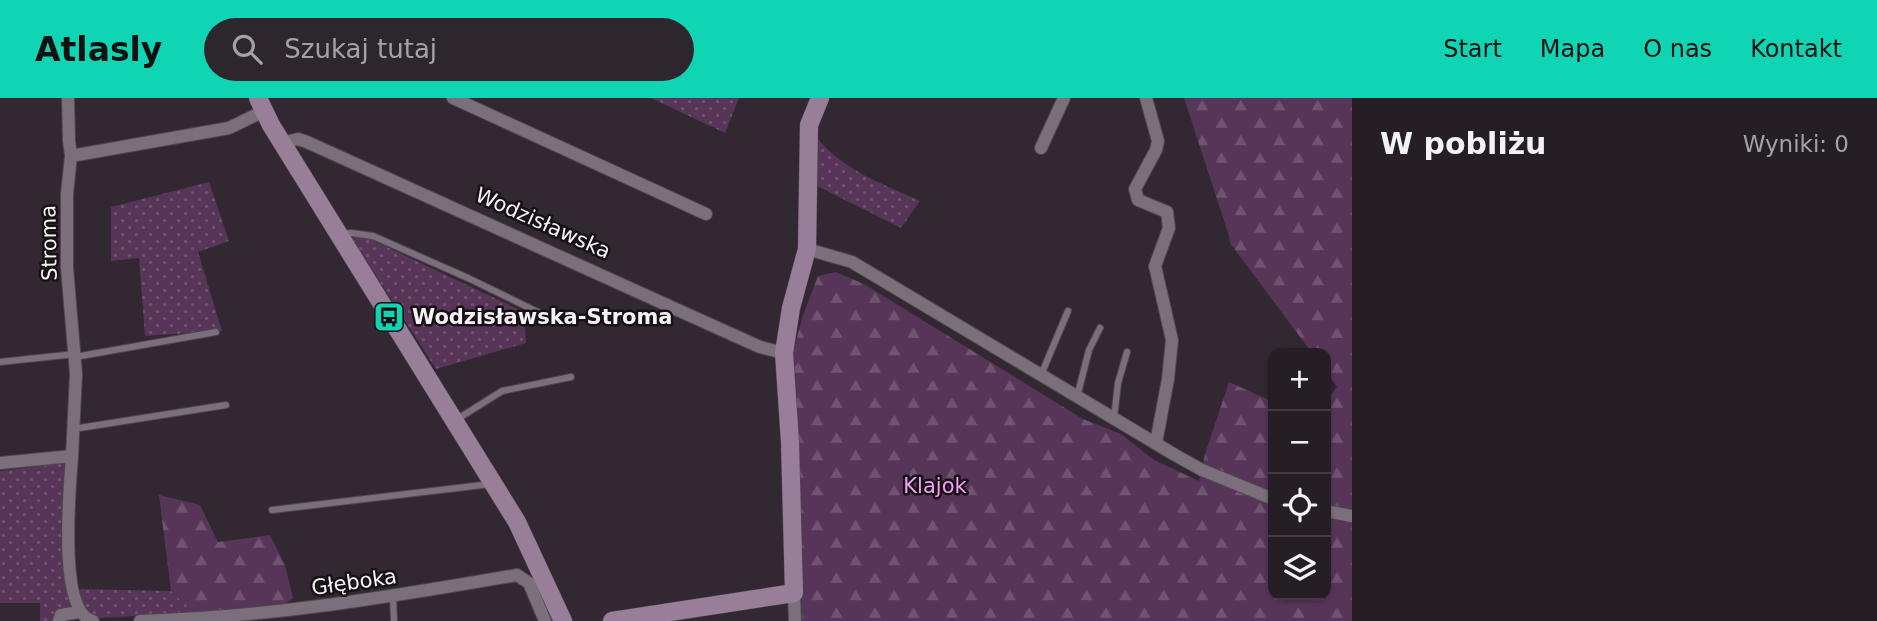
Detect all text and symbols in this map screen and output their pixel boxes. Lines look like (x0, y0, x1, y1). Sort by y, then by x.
search box (204, 18, 694, 81)
text: Atlasly (35, 30, 162, 69)
icon: search (228, 30, 266, 68)
text: Szukaj tutaj (284, 34, 437, 64)
text: Start (1443, 35, 1502, 63)
text: Mapa (1540, 35, 1605, 63)
text: O nas (1643, 35, 1712, 63)
text: Kontakt (1750, 35, 1842, 63)
text: W pobliżu (1380, 126, 1546, 161)
text: Wyniki: 0 (1743, 131, 1849, 157)
street label: Wodzisławska (472, 183, 614, 263)
street label: Stroma (36, 205, 62, 281)
bus stop icon: Wodzisławska-Stroma (372, 300, 406, 334)
place label: Wodzisławska-Stroma (412, 305, 673, 329)
map controls (1268, 348, 1331, 600)
button: + (1268, 348, 1331, 411)
button: − (1268, 411, 1331, 474)
park label: Klajok (903, 474, 967, 498)
button: locate (1268, 474, 1331, 537)
button: layers (1268, 537, 1331, 600)
street label: Głęboka (310, 564, 398, 600)

